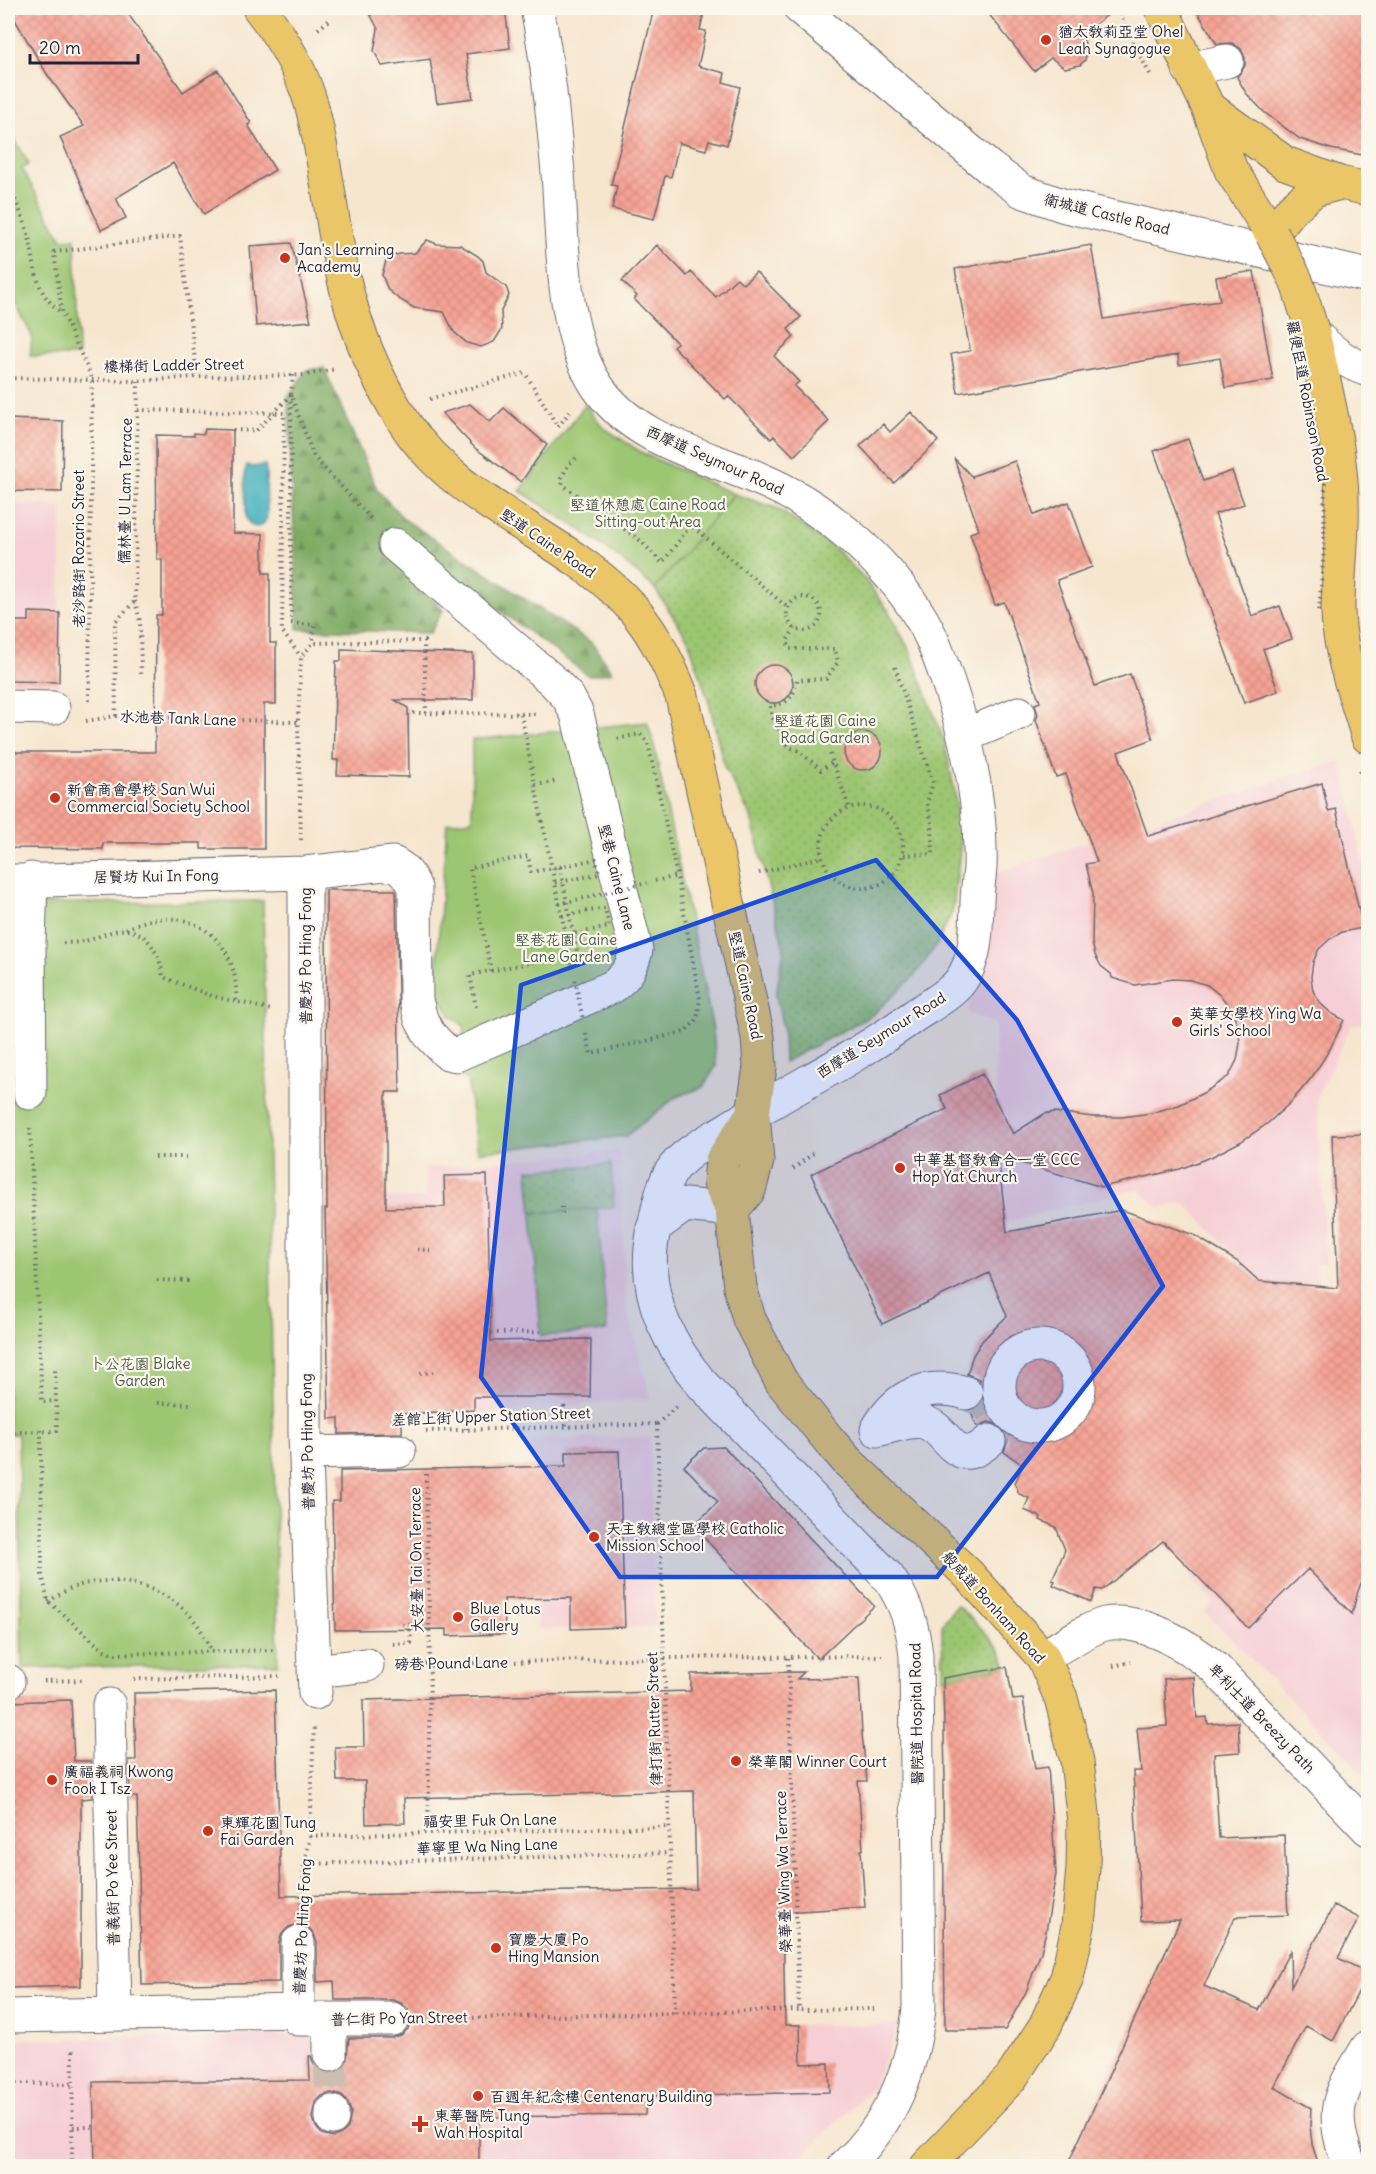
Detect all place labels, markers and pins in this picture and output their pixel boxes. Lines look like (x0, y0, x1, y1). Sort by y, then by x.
place label: 猶太教莉亞堂 Ohel Leah Synagogue (1058, 22, 1183, 58)
marker: 猶太教莉亞堂 Ohel Leah Synagogue (1039, 33, 1053, 47)
place label: Jan's Learning Academy (297, 240, 394, 276)
marker: Jan's Learning Academy (278, 251, 292, 265)
place label: 新會商會學校 San Wui Commercial Society School (67, 780, 250, 816)
marker: 新會商會學校 San Wui Commercial Society School (48, 791, 62, 805)
place label: 英華女學校 Ying Wa Girls' School (1189, 1004, 1322, 1040)
marker: 英華女學校 Ying Wa Girls' School (1170, 1015, 1184, 1029)
place label: 中華基督教會合一堂 CCC Hop Yat Church (912, 1150, 1080, 1186)
marker: 中華基督教會合一堂 CCC Hop Yat Church (893, 1161, 907, 1175)
place label: 天主教總堂區學校 Catholic Mission School (606, 1519, 785, 1555)
marker: 天主教總堂區學校 Catholic Mission School (587, 1530, 601, 1544)
place label: Blue Lotus Gallery (470, 1599, 541, 1635)
marker: Blue Lotus Gallery (451, 1610, 465, 1624)
place label: 榮華閣 Winner Court (748, 1752, 887, 1771)
marker: 榮華閣 Winner Court (729, 1754, 743, 1768)
place label: 廣福義祠 Kwong Fook I Tsz (64, 1762, 174, 1798)
marker: 廣福義祠 Kwong Fook I Tsz (45, 1773, 59, 1787)
place label: 東輝花園 Tung Fai Garden (220, 1813, 316, 1849)
marker: 東輝花園 Tung Fai Garden (201, 1824, 215, 1838)
place label: 寶慶大廈 Po Hing Mansion (508, 1930, 600, 1966)
marker: 寶慶大廈 Po Hing Mansion (489, 1941, 503, 1955)
place label: 百週年紀念樓 Centenary Building (490, 2087, 713, 2106)
marker: 百週年紀念樓 Centenary Building (471, 2089, 485, 2103)
place label: 東華醫院 Tung Wah Hospital (434, 2106, 530, 2142)
marker: 東華醫院 Tung Wah Hospital (411, 2115, 429, 2133)

